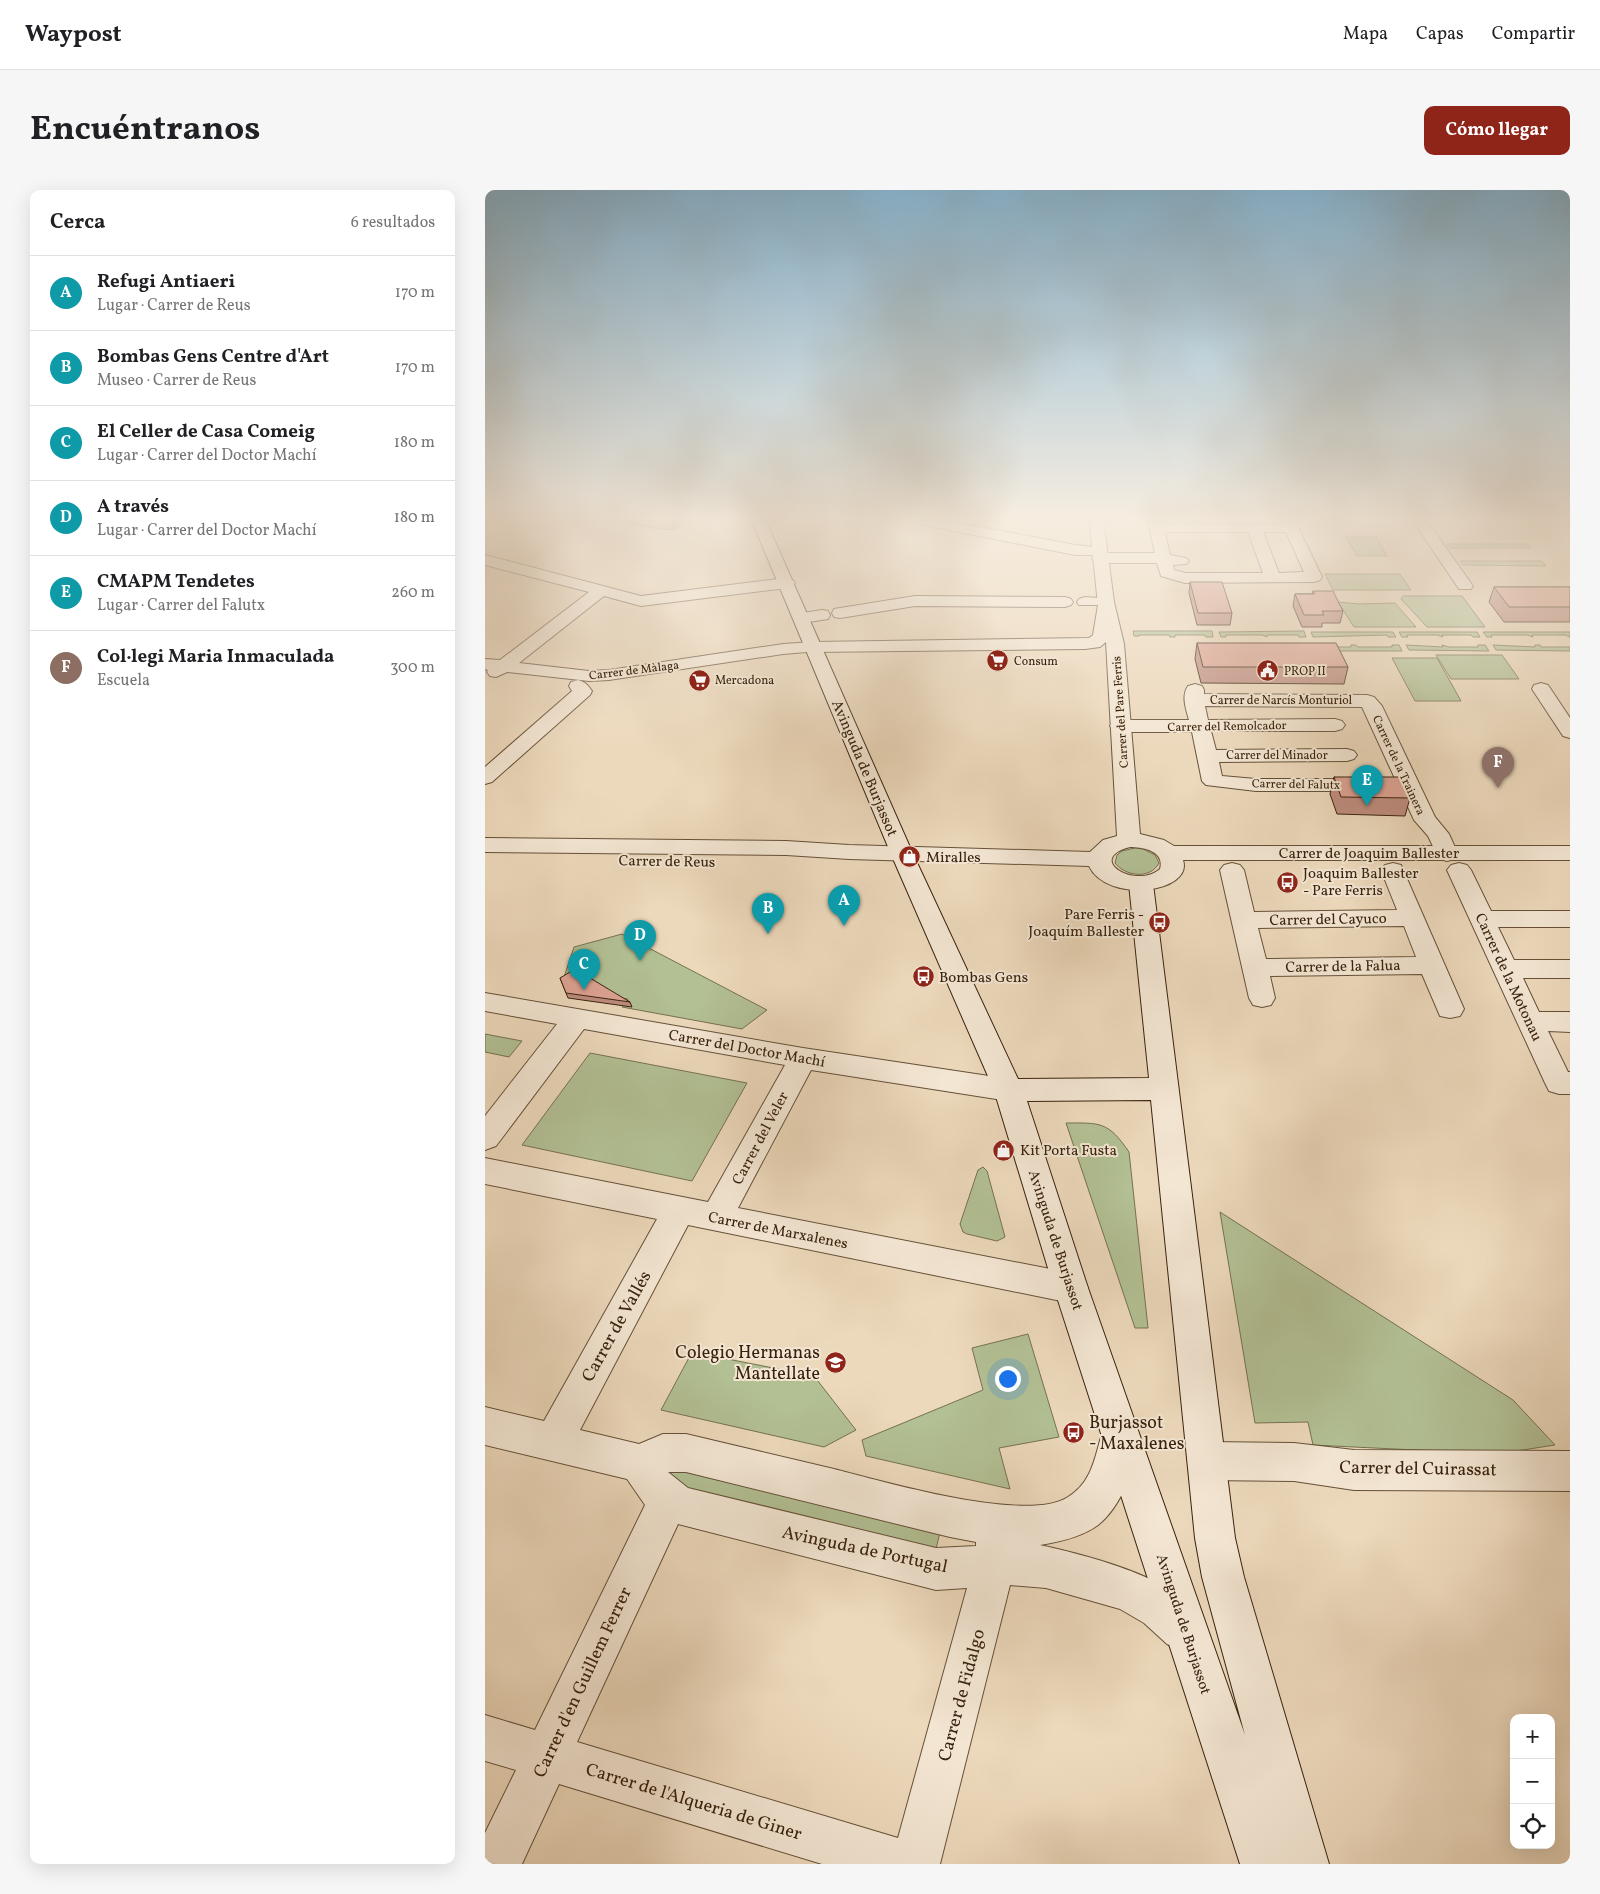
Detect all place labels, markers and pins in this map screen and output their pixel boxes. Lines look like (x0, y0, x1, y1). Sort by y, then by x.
supermarket icon: Consum (986, 649, 1010, 673)
place label: Consum (1014, 654, 1058, 670)
public building icon: PROP II (1256, 659, 1280, 683)
place label: PROP II (1284, 664, 1326, 680)
supermarket icon: Mercadona (687, 668, 711, 692)
place label: Mercadona (715, 673, 774, 689)
pin: F (1482, 747, 1514, 788)
pin: E (1351, 765, 1383, 806)
shop icon: Miralles (898, 845, 922, 869)
place label: Miralles (926, 848, 981, 869)
place label: Joaquim Ballester - Pare Ferris (1303, 864, 1419, 902)
bus stop icon: Joaquim Ballester - Pare Ferris (1275, 870, 1299, 894)
pin: A (828, 885, 860, 926)
pin: B (752, 893, 784, 934)
place label: Pare Ferris - Joaquím Ballester (1028, 905, 1144, 943)
bus stop icon: Pare Ferris - Joaquím Ballester (1148, 911, 1172, 935)
pin: D (624, 920, 656, 961)
pin: C (568, 949, 600, 990)
bus stop icon: Bombas Gens (911, 965, 935, 989)
place label: Bombas Gens (939, 968, 1028, 989)
shop icon: Kit Porta Fusta (992, 1138, 1016, 1162)
place label: Kit Porta Fusta (1020, 1141, 1117, 1162)
place label: Colegio Hermanas Mantellate (675, 1341, 820, 1387)
school or university icon: Colegio Hermanas Mantellate (824, 1350, 848, 1374)
place label: Burjassot - Maxalenes (1089, 1411, 1185, 1457)
bus stop icon: Burjassot - Maxalenes (1061, 1420, 1085, 1444)

